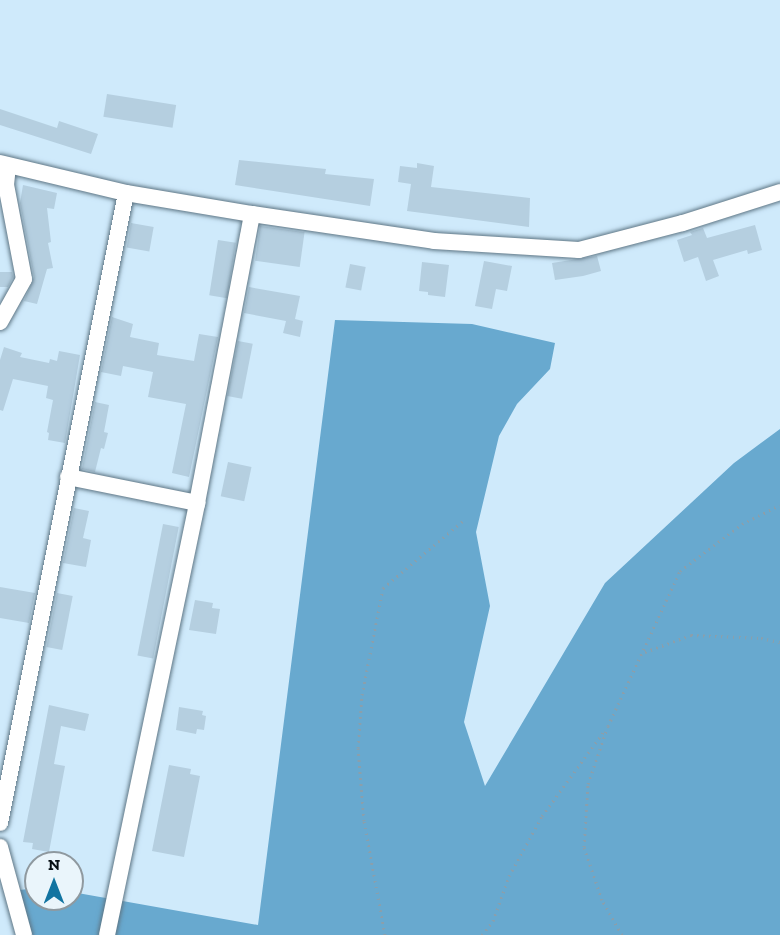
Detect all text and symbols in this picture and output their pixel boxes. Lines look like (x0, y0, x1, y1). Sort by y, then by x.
north arrow (24, 851, 84, 911)
text: N (48, 855, 60, 874)

